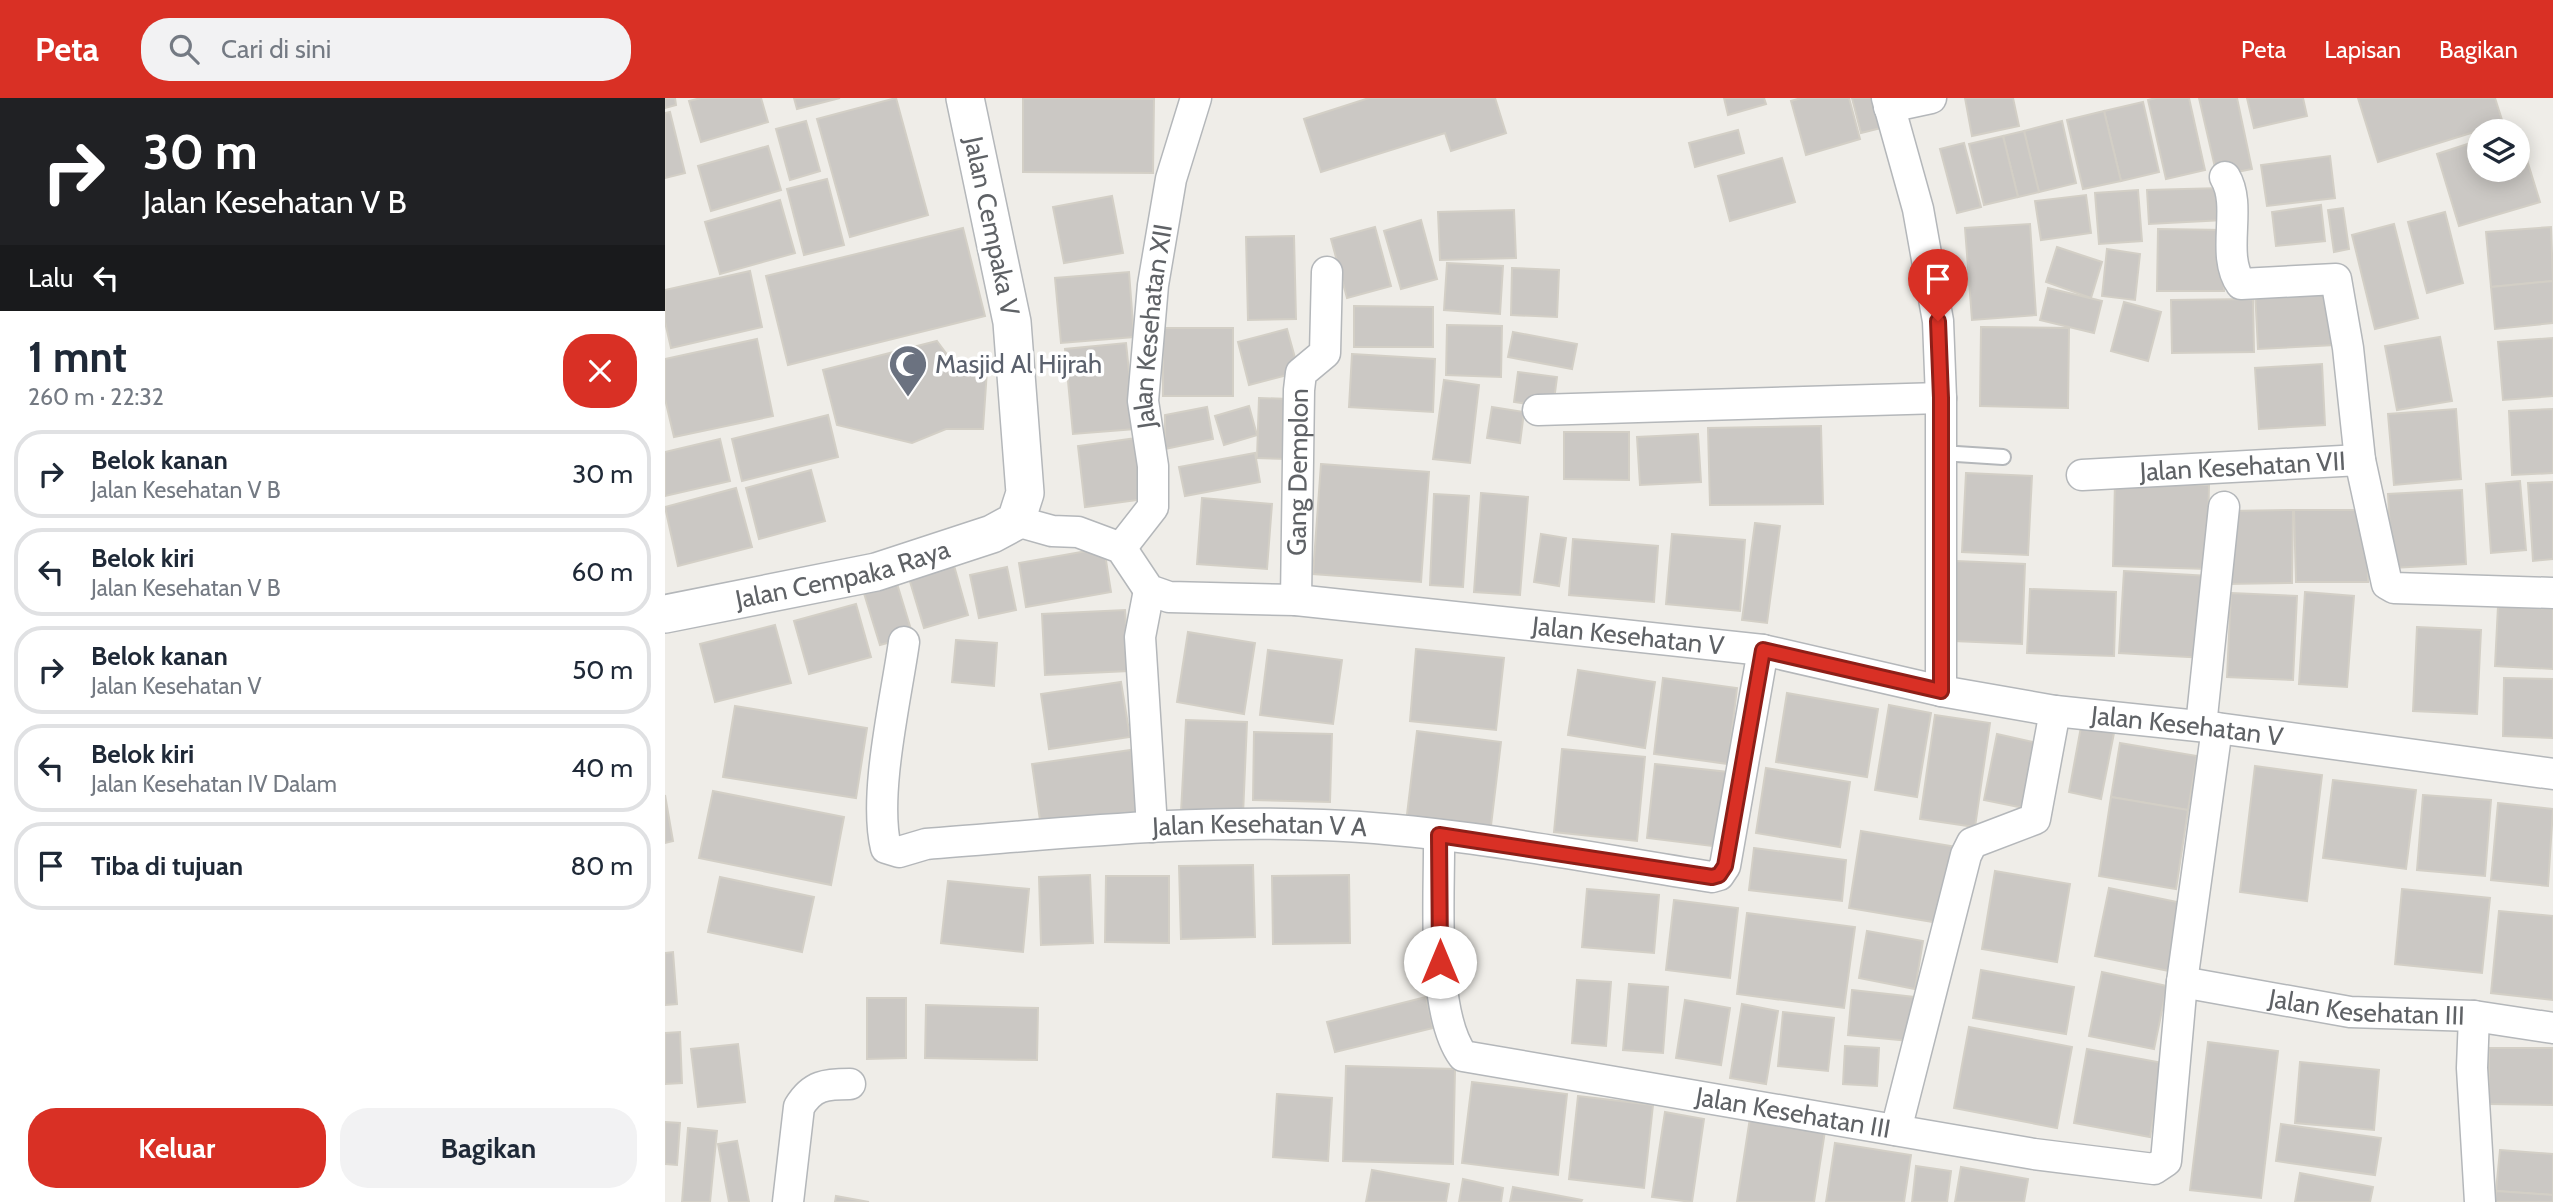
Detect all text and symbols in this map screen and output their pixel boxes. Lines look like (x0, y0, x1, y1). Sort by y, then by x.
search box (141, 18, 631, 81)
text: Peta (35, 29, 99, 69)
icon: search (165, 30, 203, 68)
text: Cari di sini (221, 33, 331, 65)
text: Peta (2241, 35, 2286, 64)
text: Lapisan (2324, 35, 2401, 64)
text: Bagikan (2439, 35, 2518, 64)
map controls (2467, 119, 2530, 182)
button: layers (2467, 119, 2530, 182)
text: 30 m (143, 122, 258, 181)
icon: right (28, 126, 119, 217)
street label: Jalan Cempaka V (957, 133, 1027, 319)
text: Jalan Kesehatan V B (143, 182, 407, 221)
street label: Jalan Kesehatan XII (1127, 221, 1179, 432)
pin (1908, 249, 1968, 321)
icon: left (87, 259, 125, 297)
icon: arrive (1919, 260, 1957, 298)
text: Lalu (28, 262, 73, 294)
text: 1 mnt (28, 331, 127, 383)
button: close (563, 334, 637, 408)
mosque icon: Masjid Al Hijrah (887, 343, 929, 398)
place label: Masjid Al Hijrah (935, 348, 1102, 380)
text: 260 m · 22:32 (28, 383, 164, 411)
street label: Gang Demplon (1281, 388, 1315, 556)
text: Belok kanan (91, 444, 228, 476)
street label: Jalan Kesehatan VII (2138, 445, 2347, 488)
icon: right (32, 455, 70, 493)
text: 30 m (572, 458, 633, 490)
text: Jalan Kesehatan V B (91, 476, 281, 504)
street label: Jalan Cempaka Raya (732, 533, 954, 616)
text: Belok kiri (91, 542, 194, 574)
icon: left (32, 553, 70, 591)
text: 60 m (571, 556, 633, 588)
text: Jalan Kesehatan V B (91, 574, 281, 602)
street label: Jalan Kesehatan V (1529, 609, 1726, 662)
text: Belok kanan (91, 640, 228, 672)
icon: right (32, 651, 70, 689)
text: 50 m (572, 654, 633, 686)
text: Jalan Kesehatan V (91, 672, 262, 700)
street label: Jalan Kesehatan V (2089, 699, 2285, 753)
text: Belok kiri (91, 738, 194, 770)
icon: left (32, 749, 70, 787)
text: 40 m (571, 752, 633, 784)
text: Jalan Kesehatan IV Dalam (91, 770, 337, 798)
street label: Jalan Kesehatan V A (1150, 808, 1368, 843)
icon: arrive (32, 847, 70, 885)
text: Tiba di tujuan (91, 850, 243, 882)
text: 80 m (570, 850, 633, 882)
position arrow (1403, 925, 1477, 999)
street label: Jalan Kesehatan III (2265, 982, 2465, 1032)
street label: Jalan Kesehatan III (1692, 1080, 1893, 1145)
button: Keluar (28, 1108, 326, 1188)
button: Bagikan (340, 1108, 637, 1188)

